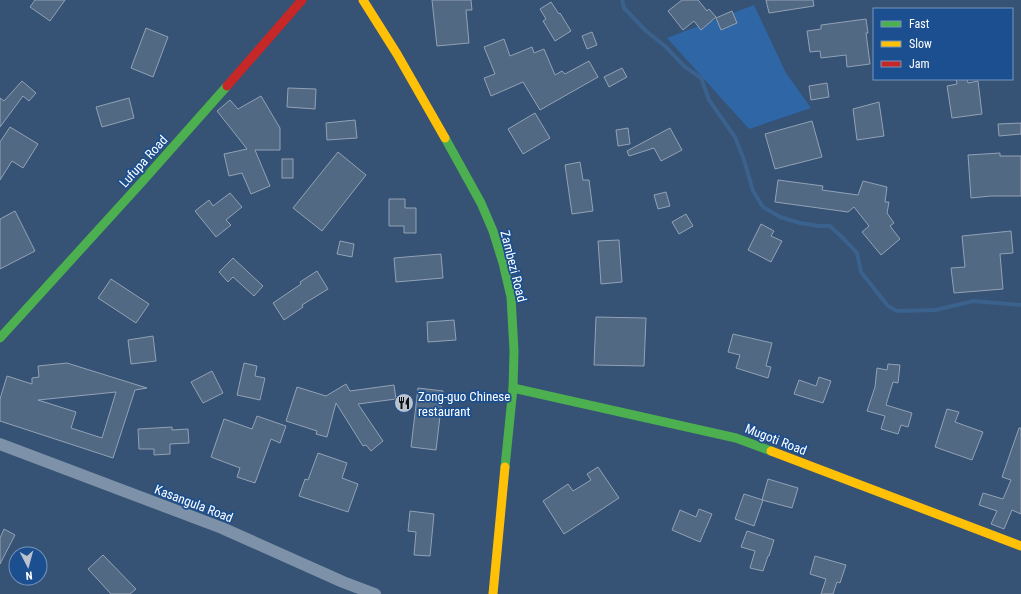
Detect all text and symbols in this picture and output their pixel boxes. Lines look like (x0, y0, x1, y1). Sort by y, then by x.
legend (873, 8, 1013, 80)
text: Fast (909, 17, 930, 31)
text: Slow (909, 37, 932, 51)
text: Jam (909, 57, 930, 71)
street label: Lufupa Road (116, 132, 170, 190)
street label: Zambezi Road (497, 229, 530, 303)
place label: Zong-guo Chinese restaurant (418, 389, 510, 419)
restaurant icon: Zong-guo Chinese restaurant (393, 392, 415, 414)
street label: Mugoti Road (743, 421, 809, 458)
street label: Kasangula Road (152, 482, 235, 525)
north arrow (8, 546, 48, 586)
text: N (25, 569, 33, 582)

